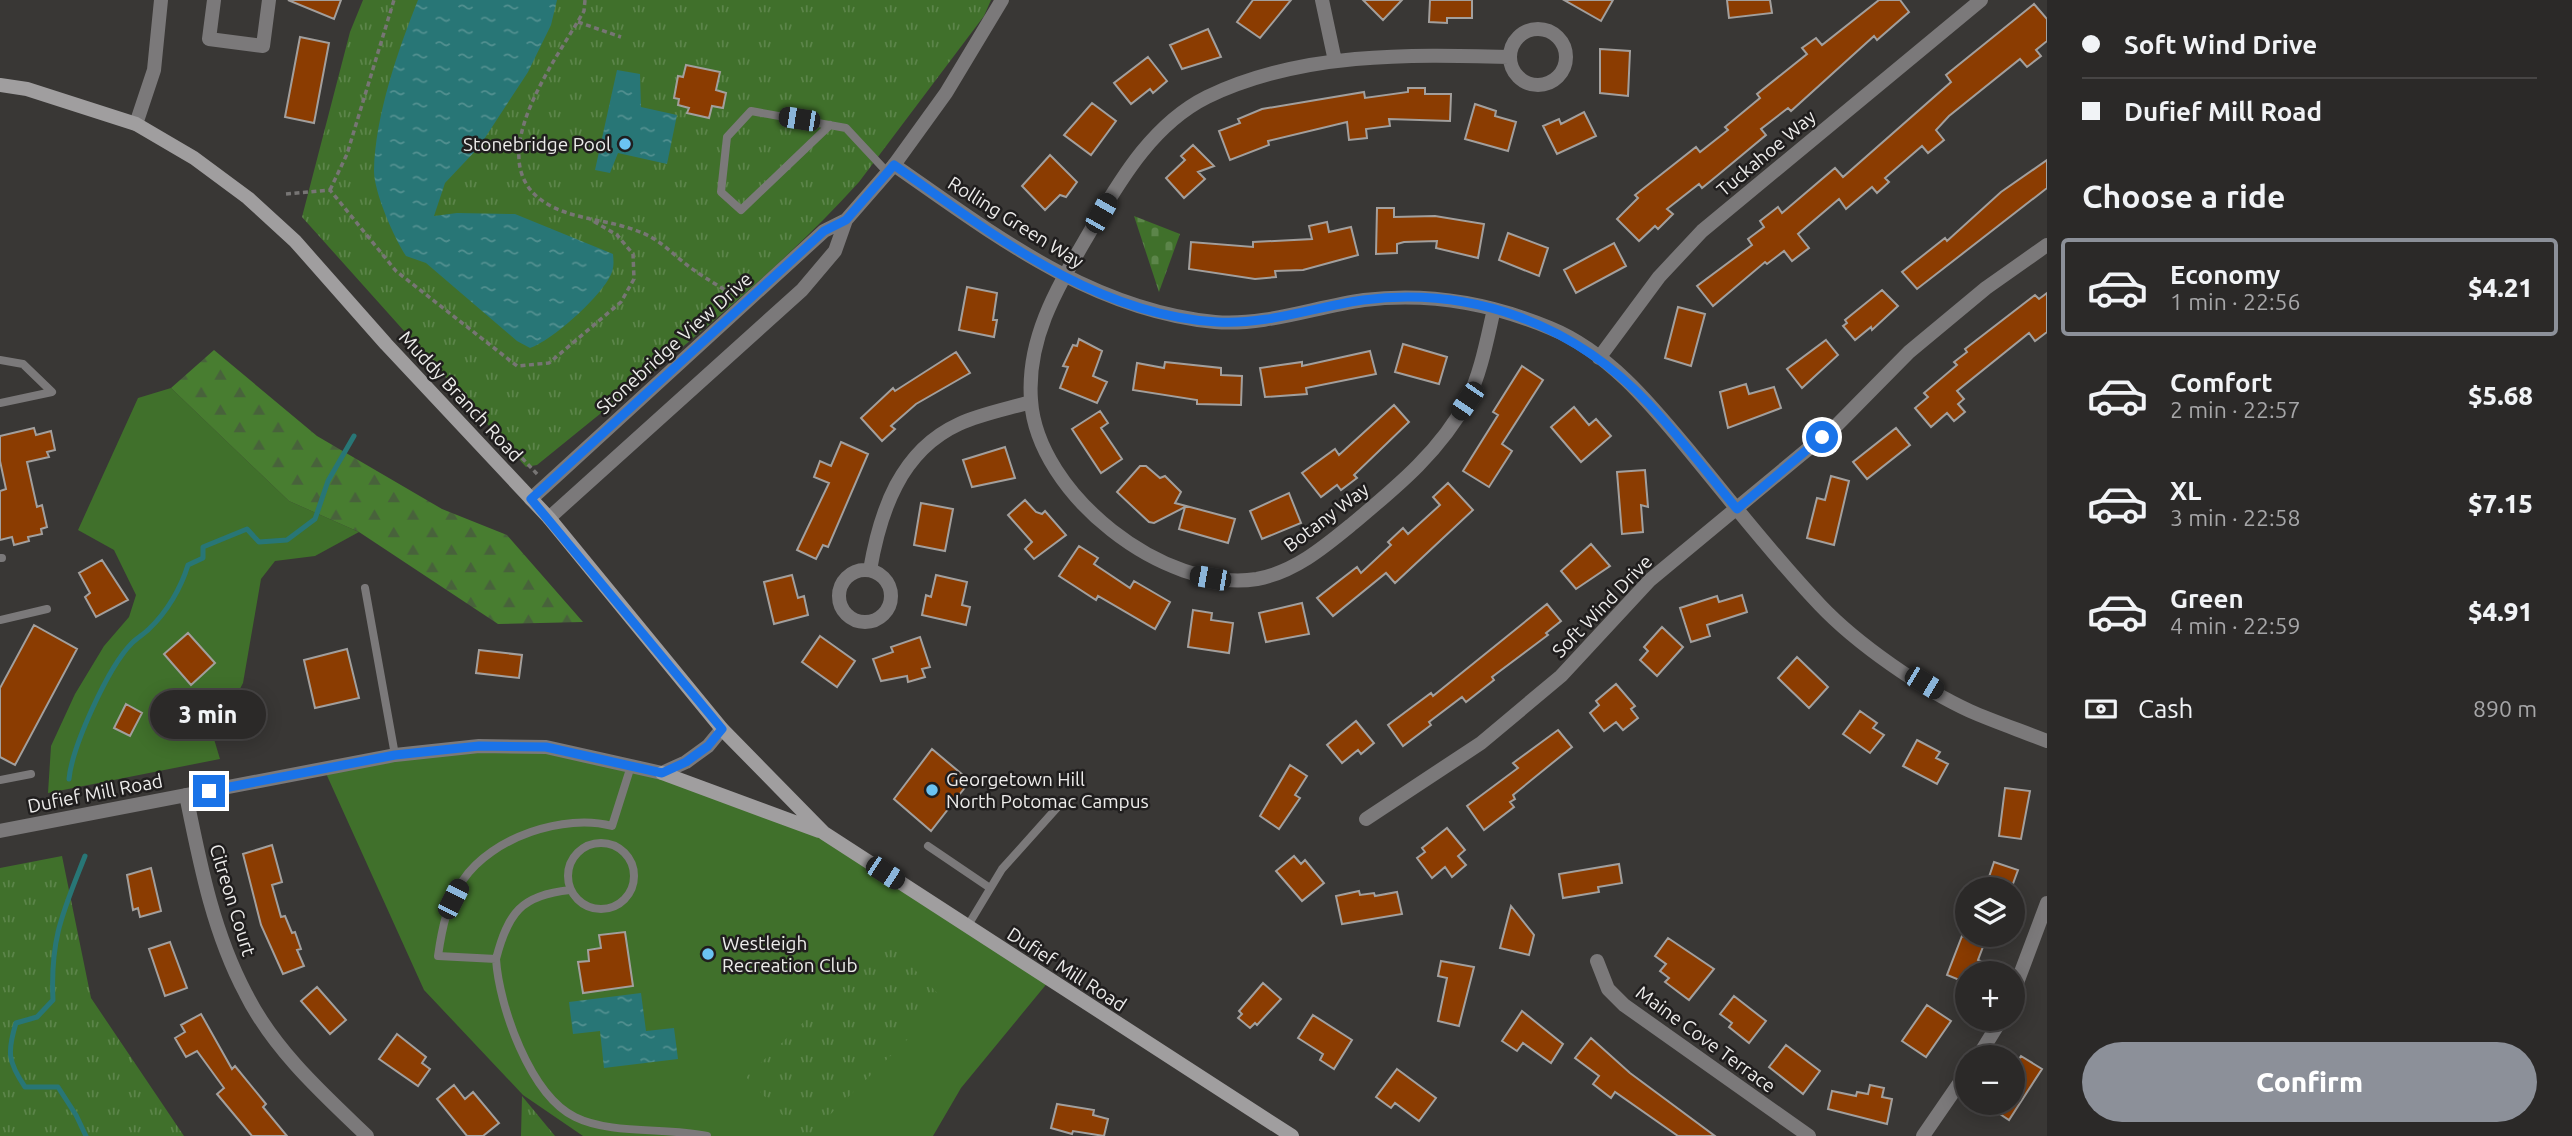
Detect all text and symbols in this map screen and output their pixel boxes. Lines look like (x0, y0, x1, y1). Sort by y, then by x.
text: Soft Wind Drive (2124, 30, 2317, 59)
text: Dufief Mill Road (2124, 97, 2322, 126)
car (777, 105, 822, 133)
street label: Tuckahoe Way (1712, 105, 1820, 201)
place label: Stonebridge Pool (463, 133, 611, 155)
marker: Stonebridge Pool (617, 136, 633, 152)
street label: Rolling Green Way (944, 171, 1088, 273)
text: Choose a ride (2082, 178, 2285, 214)
car (1082, 190, 1121, 236)
icon: car (2086, 256, 2149, 319)
text: Economy (2170, 260, 2280, 289)
street label: Stonebridge View Drive (592, 267, 756, 419)
text: $4.21 (2468, 273, 2533, 302)
text: 1 min · 22:56 (2170, 289, 2301, 314)
street label: Muddy Branch Road (395, 326, 527, 466)
icon: car (2086, 364, 2149, 427)
text: Comfort (2170, 368, 2273, 397)
car (1447, 378, 1488, 424)
text: $5.68 (2468, 381, 2533, 410)
text: 2 min · 22:57 (2170, 397, 2301, 422)
route start (1806, 421, 1838, 453)
icon: car (2086, 472, 2149, 535)
text: XL (2170, 476, 2201, 505)
street label: Botany Way (1279, 478, 1373, 556)
text: $7.15 (2468, 489, 2533, 518)
text: 3 min · 22:58 (2170, 505, 2301, 530)
street label: Soft Wind Drive (1548, 550, 1656, 662)
car (1188, 564, 1233, 592)
icon: car (2086, 580, 2149, 643)
text: Green (2170, 584, 2244, 613)
text: $4.91 (2468, 597, 2533, 626)
text: 4 min · 22:59 (2170, 613, 2301, 638)
car (1901, 663, 1948, 703)
callout: 3 min (151, 690, 267, 738)
icon: cash (2082, 690, 2120, 728)
text: Cash (2138, 694, 2193, 723)
text: 890 m (2473, 696, 2537, 721)
text: 3 min (179, 702, 237, 727)
place label: Georgetown Hill North Potomac Campus (946, 768, 1149, 812)
street label: Dufief Mill Road (25, 769, 165, 817)
route end (193, 775, 225, 807)
marker: Georgetown Hill North Potomac Campus (924, 782, 940, 798)
street label: Citreon Court (206, 841, 261, 959)
car (862, 853, 909, 893)
car (435, 876, 472, 922)
map controls (1955, 877, 2025, 1115)
button: layers (1955, 877, 2025, 947)
street label: Dufief Mill Road (1003, 922, 1131, 1016)
place label: Westleigh Recreation Club (722, 932, 858, 976)
marker: Westleigh Recreation Club (700, 946, 716, 962)
button: + (1955, 961, 2025, 1031)
street label: Maine Cove Terrace (1632, 981, 1780, 1097)
button: Confirm (2082, 1042, 2537, 1122)
button: − (1955, 1045, 2025, 1115)

